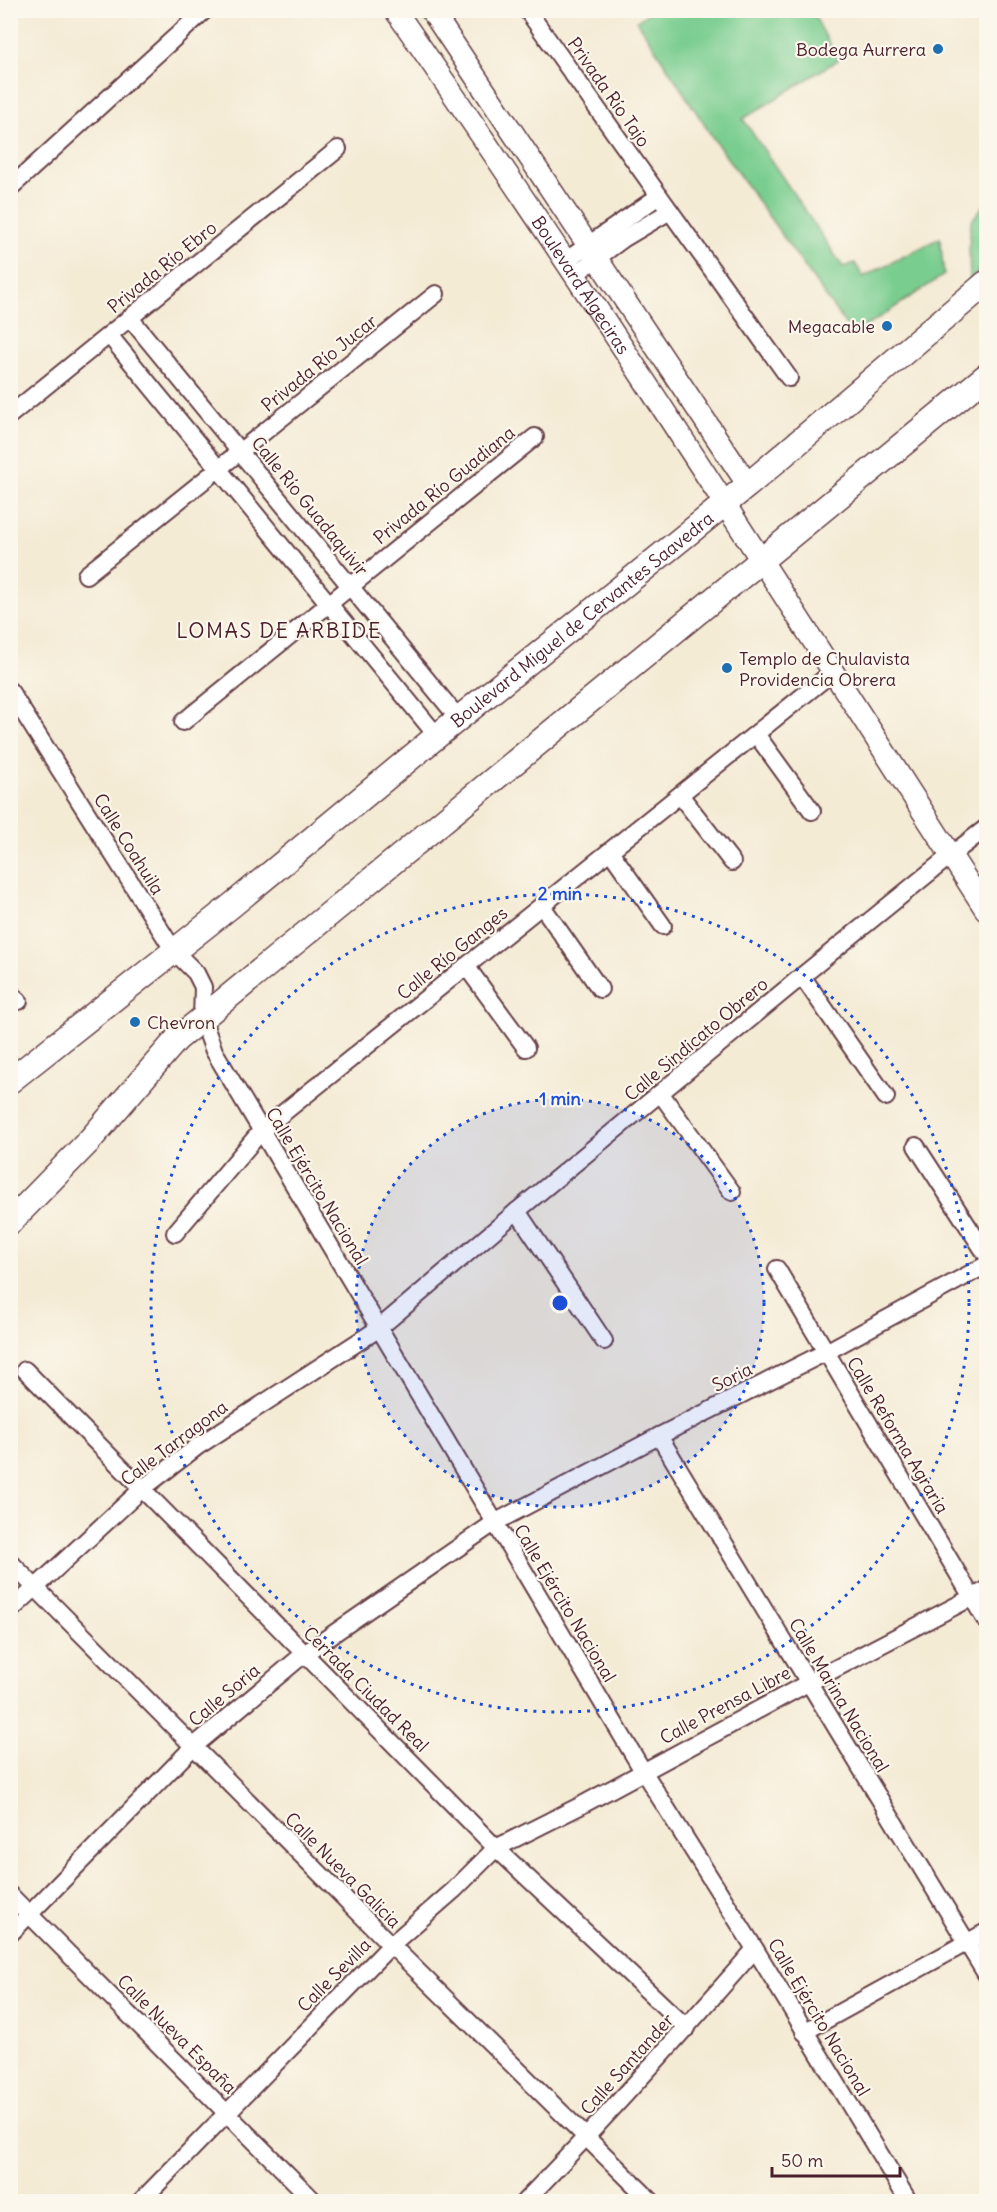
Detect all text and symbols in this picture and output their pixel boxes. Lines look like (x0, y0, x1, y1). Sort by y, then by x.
street label: Privada Río Tajo (563, 33, 655, 151)
place label: Bodega Aurrera (796, 38, 926, 61)
marker: Bodega Aurrera (931, 42, 945, 56)
street label: Boulevard Algeciras (527, 211, 635, 358)
street label: Privada Río Ebro (103, 216, 221, 318)
street label: Privada Río Jucar (256, 309, 382, 417)
place label: Megacable (788, 315, 875, 338)
marker: Megacable (880, 319, 894, 333)
street label: Privada Río Guadiana (369, 421, 519, 549)
street label: Calle Río Guadaquivir (247, 432, 374, 581)
street label: Boulevard Miguel de Cervantes Saavedra (446, 506, 718, 732)
district label: LOMAS DE ARBIDE (176, 617, 382, 644)
place label: Templo de Chulavista Providencia Obrera (739, 647, 910, 691)
marker: Templo de Chulavista Providencia Obrera (720, 661, 734, 675)
street label: Calle Coahuila (89, 789, 169, 899)
text: 2 min (538, 882, 583, 905)
street label: Calle Río Ganges (392, 901, 512, 1005)
street label: Calle Sindicato Obrero (619, 972, 773, 1106)
place label: Chevron (147, 1011, 215, 1034)
marker: Chevron (128, 1015, 142, 1029)
text: 1 min (539, 1087, 581, 1110)
street label: Calle Ejército Nacional (261, 1103, 373, 1269)
centre of rings (550, 1293, 570, 1313)
street label: Calle Reforma Agraria (842, 1352, 954, 1518)
street label: Soria (708, 1357, 756, 1397)
street label: Calle Tarragona (116, 1395, 232, 1491)
street label: Calle Ejército Nacional (509, 1520, 621, 1686)
street label: Calle Marina Nacional (784, 1614, 894, 1776)
street label: Cerrada Ciudad Real (298, 1621, 434, 1757)
street label: Calle Soria (184, 1659, 264, 1731)
street label: Calle Prensa Libre (656, 1661, 794, 1749)
street label: Calle Nueva Galicia (280, 1807, 406, 1933)
street label: Calle Sevilla (292, 1933, 376, 2017)
street label: Calle Ejército Nacional (763, 1934, 875, 2100)
street label: Calle Nueva España (112, 1969, 242, 2099)
street label: Calle Santander (575, 2008, 679, 2120)
scale bar (772, 2140, 900, 2178)
text: 50 m (781, 2149, 823, 2172)

